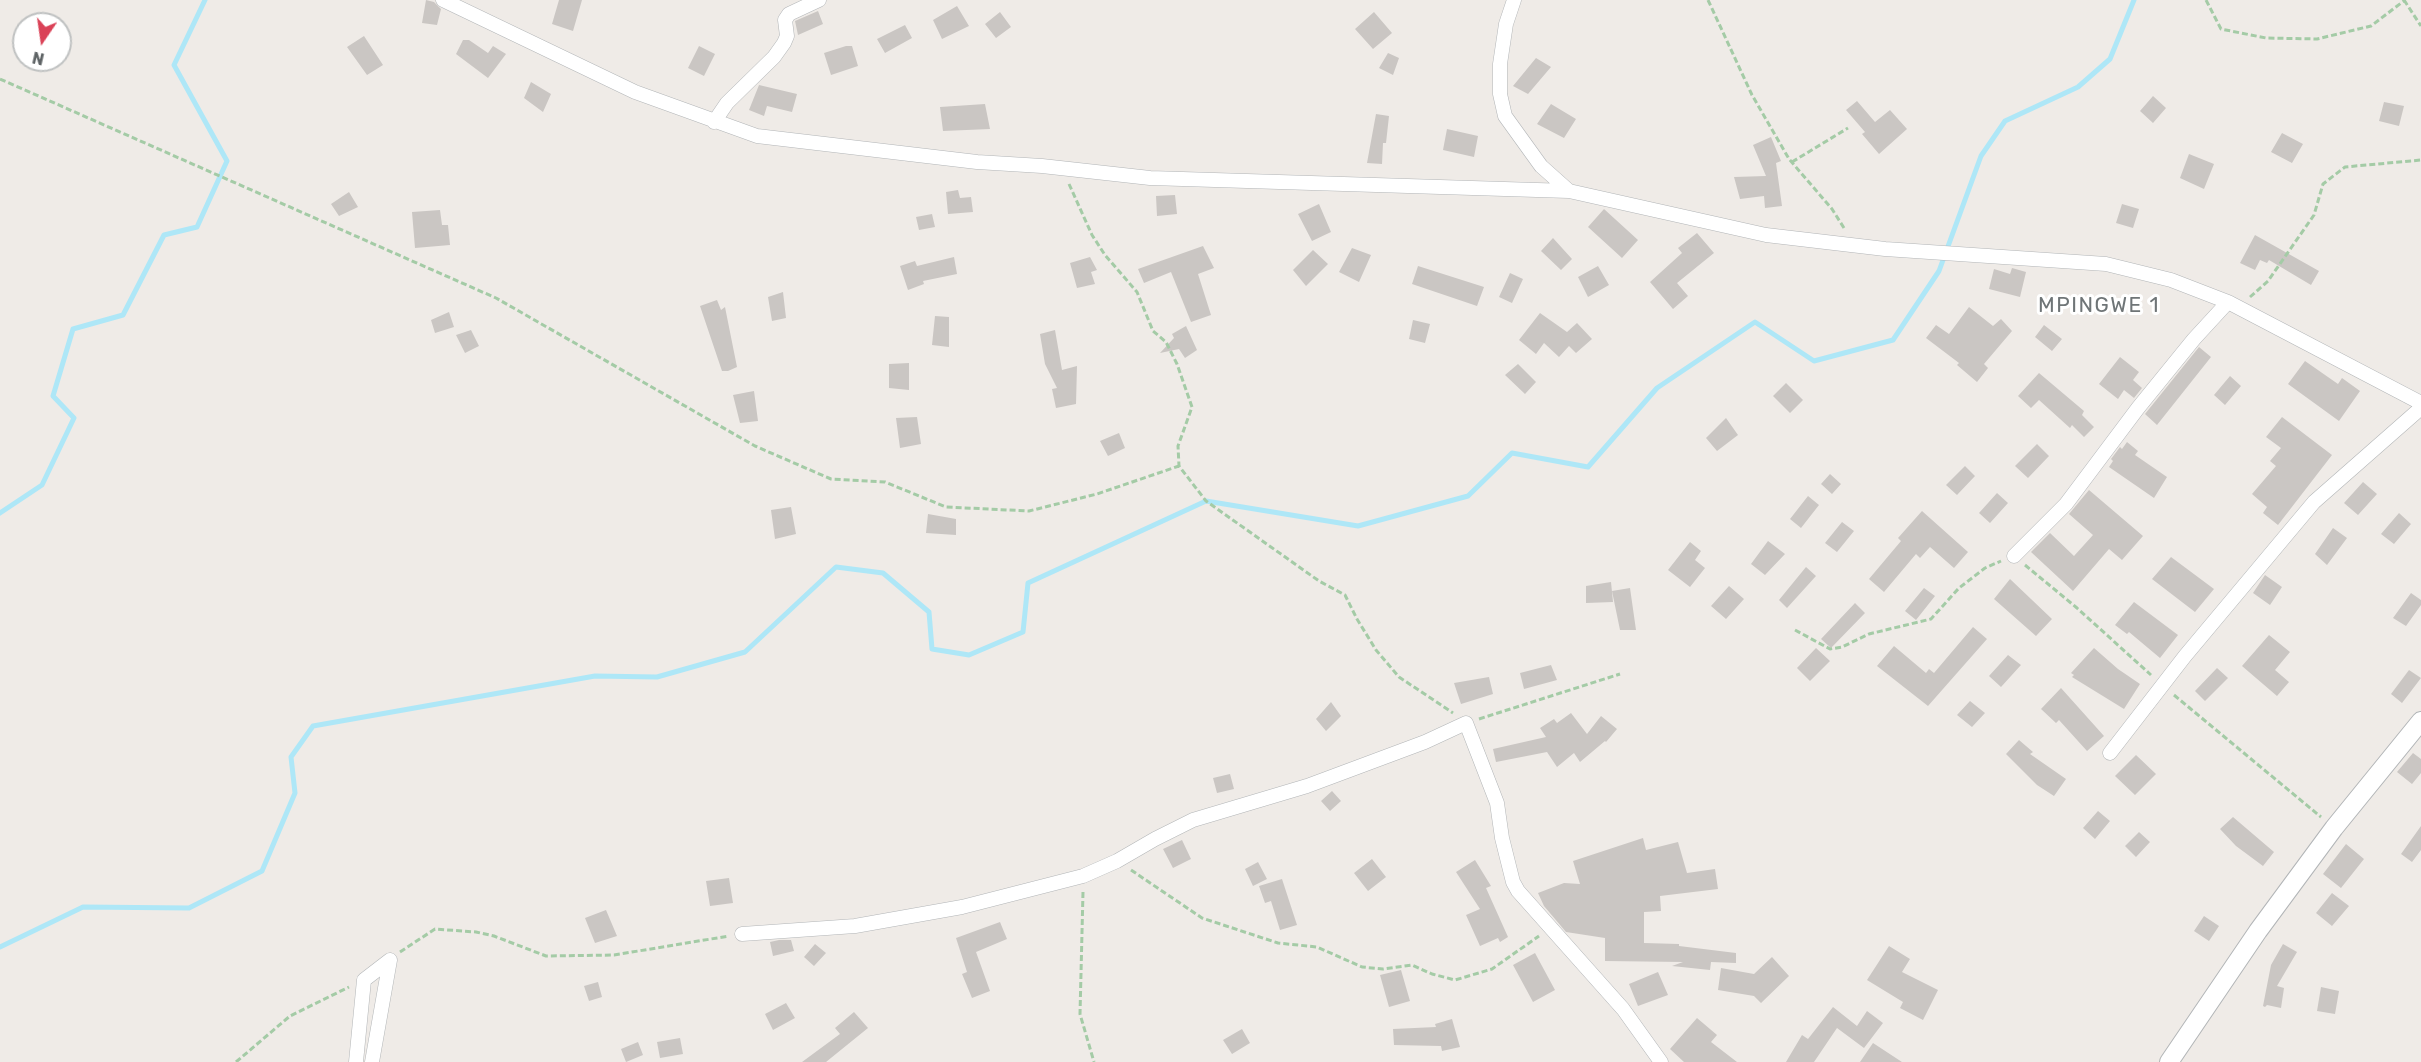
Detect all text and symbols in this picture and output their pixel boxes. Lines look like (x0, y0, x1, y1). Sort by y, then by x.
north arrow (12, 12, 72, 72)
text: N (31, 48, 46, 69)
district label: MPINGWE 1 (2038, 293, 2160, 319)

